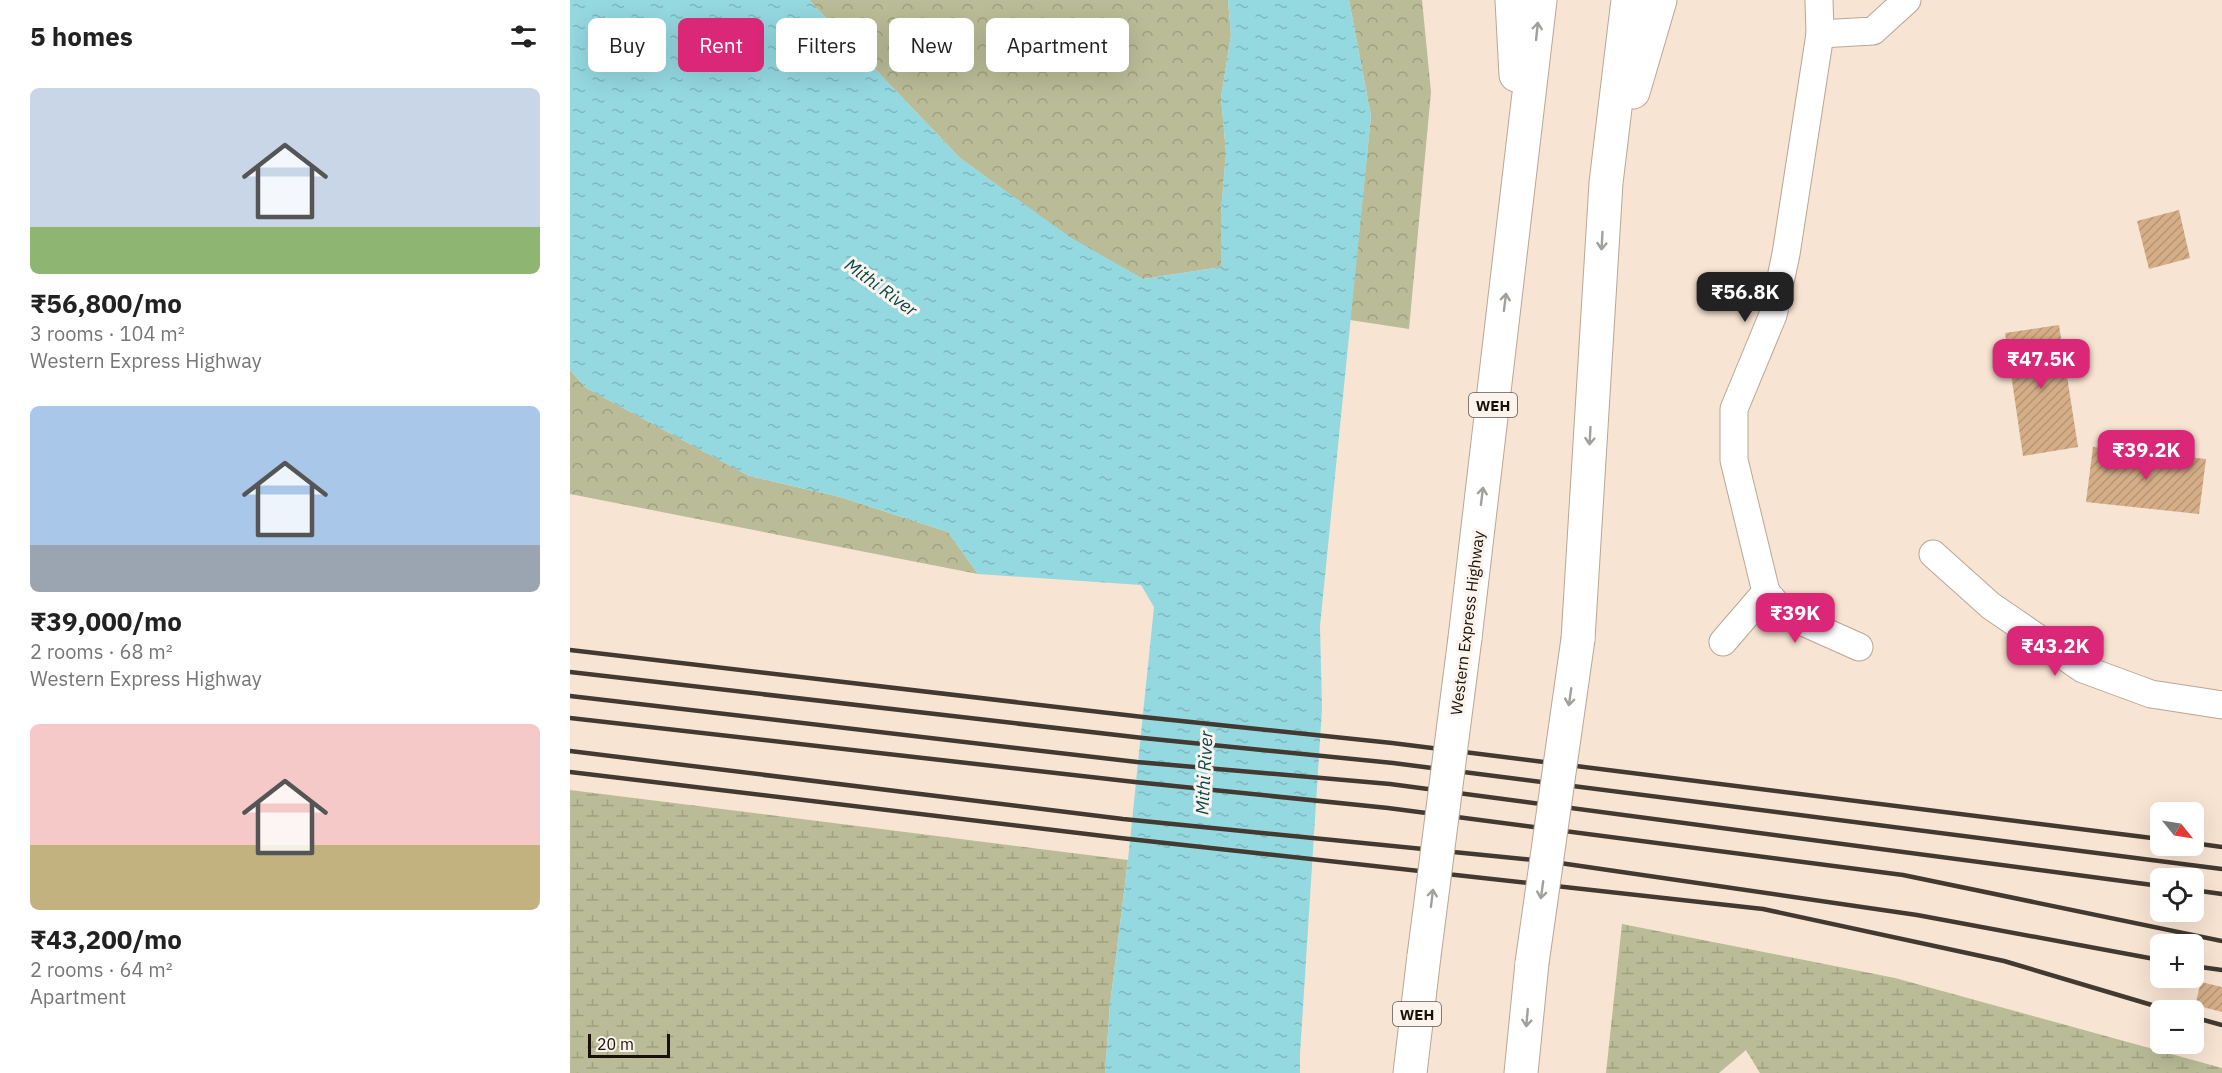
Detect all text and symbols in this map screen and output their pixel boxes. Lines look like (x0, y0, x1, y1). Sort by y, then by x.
chip: Buy (588, 18, 666, 72)
chip: Rent (678, 18, 764, 72)
chip: Filters (776, 18, 877, 72)
chip: New (889, 18, 974, 72)
chip: Apartment (986, 18, 1129, 72)
text: 5 homes (30, 19, 133, 53)
icon: filters (507, 20, 540, 53)
one-way arrow (1532, 22, 1543, 42)
icon: home (231, 127, 339, 235)
one-way arrow (1597, 231, 1608, 251)
water label: Mithi River (840, 253, 922, 321)
pin: ₹56.8K (1696, 272, 1794, 323)
text: ₹56.8K (1711, 278, 1779, 305)
text: ₹56,800/mo (30, 286, 182, 320)
one-way arrow (1500, 293, 1511, 313)
text: 3 rooms · 104 m² (30, 320, 185, 347)
pin: ₹47.5K (1992, 339, 2090, 390)
text: ₹47.5K (2007, 345, 2075, 372)
text: Western Express Highway (30, 347, 262, 374)
road number: WEH (1469, 393, 1517, 417)
one-way arrow (1585, 425, 1596, 445)
pin: ₹39.2K (2097, 430, 2195, 481)
text: ₹39.2K (2112, 436, 2180, 463)
icon: home (231, 445, 339, 553)
one-way arrow (1477, 487, 1488, 507)
street label: Western Express Highway (1446, 530, 1488, 716)
pin: ₹39K (1759, 593, 1831, 644)
text: ₹39K (1770, 599, 1820, 626)
text: ₹39,000/mo (30, 604, 182, 638)
pin: ₹43.2K (2006, 626, 2104, 677)
text: ₹43.2K (2021, 632, 2089, 659)
text: 2 rooms · 68 m² (30, 638, 173, 665)
text: Western Express Highway (30, 665, 262, 692)
one-way arrow (1564, 687, 1575, 707)
water label: Mithi River (1190, 730, 1218, 816)
icon: home (231, 763, 339, 871)
north arrow (2150, 802, 2204, 856)
map controls (2150, 802, 2204, 1054)
button: locate (2150, 868, 2204, 922)
one-way arrow (1537, 880, 1548, 900)
one-way arrow (1427, 888, 1438, 908)
text: ₹43,200/mo (30, 922, 182, 956)
button: + (2150, 934, 2204, 988)
text: 2 rooms · 64 m² (30, 956, 173, 983)
text: Apartment (30, 983, 126, 1010)
button: − (2150, 1000, 2204, 1054)
road number: WEH (1393, 1002, 1441, 1026)
one-way arrow (1521, 1007, 1532, 1027)
scale bar (588, 1031, 670, 1058)
text: 20 m (597, 1034, 634, 1054)

